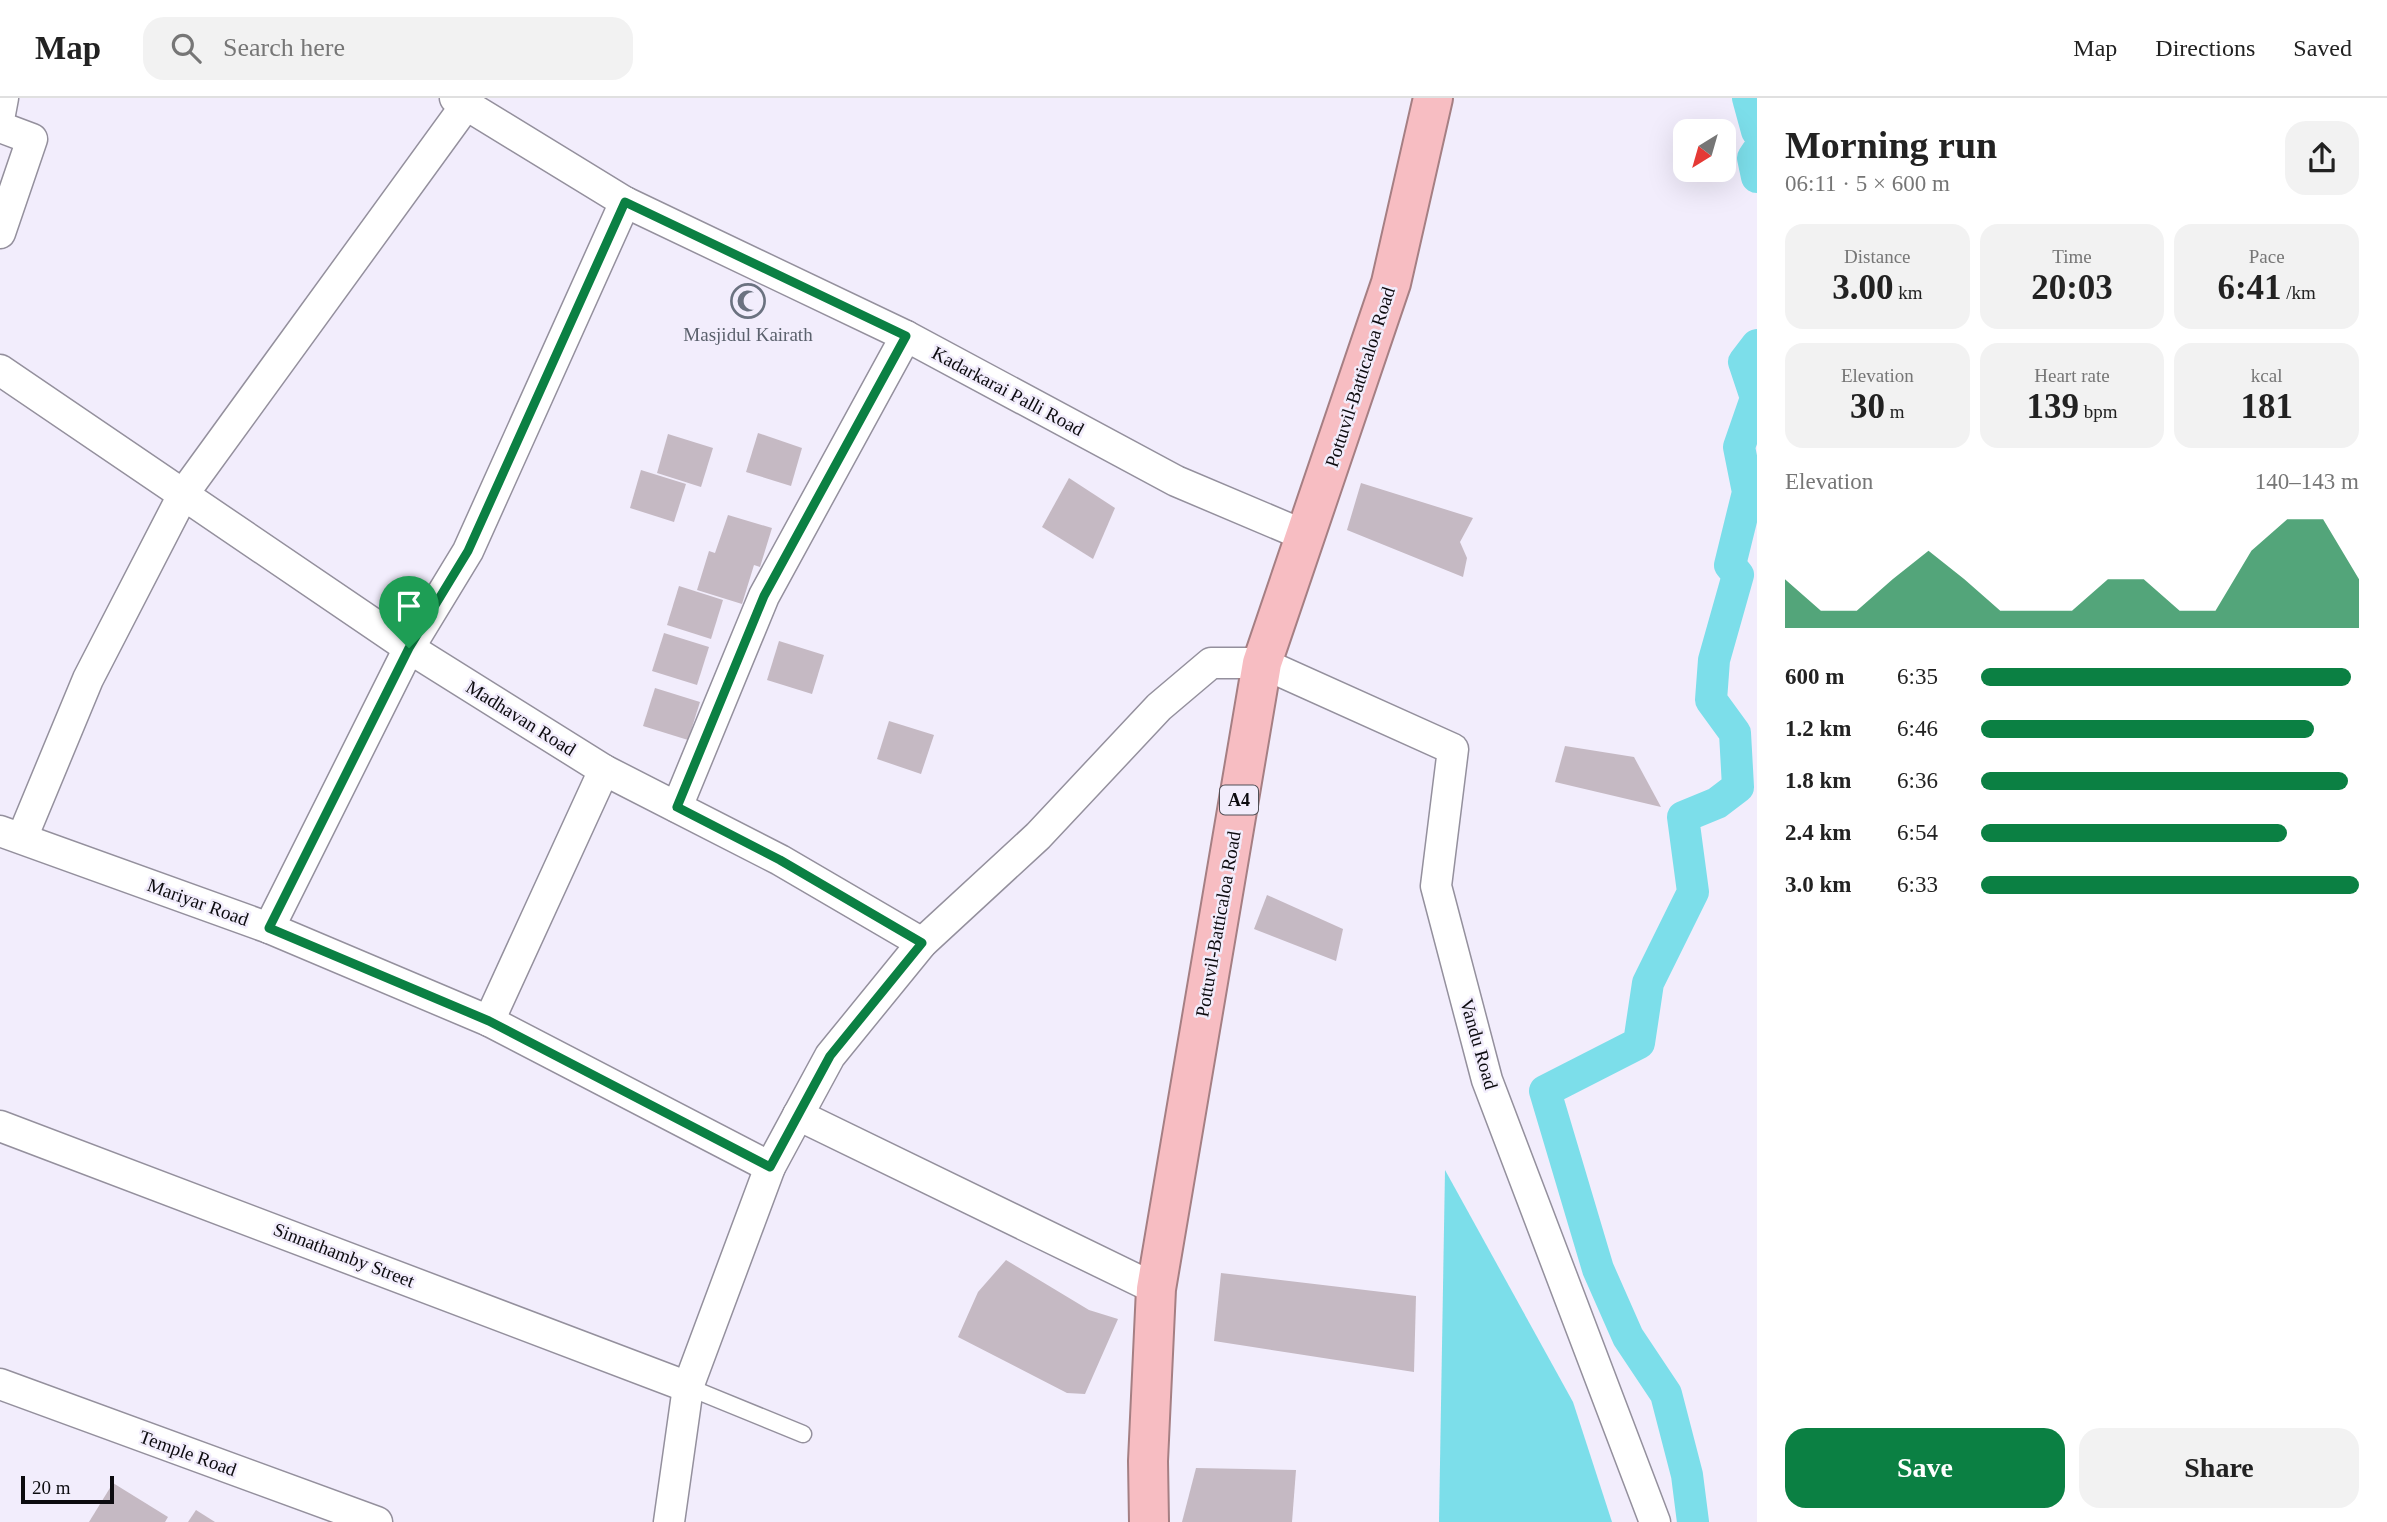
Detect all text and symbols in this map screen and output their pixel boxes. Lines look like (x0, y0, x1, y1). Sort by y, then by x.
search box (143, 17, 633, 80)
icon: search (167, 29, 205, 67)
text: Map (35, 30, 101, 66)
text: Search here (223, 33, 345, 62)
text: Map (2073, 35, 2117, 61)
text: Directions (2155, 35, 2255, 61)
text: Saved (2293, 35, 2352, 61)
north arrow (1673, 119, 1736, 182)
map controls (1673, 119, 1736, 182)
button: share (2285, 121, 2359, 195)
text: Morning run (1785, 124, 1997, 166)
text: 06:11 · 5 × 600 m (1785, 171, 1950, 196)
text: Distance (1844, 246, 1911, 267)
text: Time (2052, 246, 2092, 267)
text: Pace (2249, 246, 2285, 267)
text: 3.00 (1832, 268, 1893, 307)
text: 20:03 (2031, 268, 2113, 307)
text: 6:41 (2217, 268, 2282, 307)
mosque icon: Masjidul Kairath (729, 282, 767, 320)
text: km (1893, 282, 1922, 303)
text: /km (2282, 282, 2316, 303)
street label: Pottuvil-Batticaloa Road (1321, 284, 1399, 470)
place label: Masjidul Kairath (683, 324, 813, 345)
street label: Kadarkarai Palli Road (929, 342, 1088, 440)
text: Elevation (1841, 365, 1914, 386)
text: Heart rate (2034, 365, 2110, 386)
text: kcal (2251, 365, 2282, 386)
text: 30 (1850, 387, 1885, 426)
text: 139 (2026, 387, 2079, 426)
text: 181 (2240, 387, 2293, 426)
text: m (1885, 401, 1905, 422)
text: bpm (2079, 401, 2118, 422)
text: Elevation (1785, 469, 1873, 494)
text: 140–143 m (2255, 469, 2359, 494)
pin (379, 576, 439, 648)
icon: arrive (390, 587, 428, 625)
text: 600 m (1785, 664, 1844, 689)
text: 6:35 (1897, 664, 1938, 689)
street label: Madhavan Road (462, 676, 580, 760)
text: 1.2 km (1785, 716, 1851, 741)
text: 6:46 (1897, 716, 1938, 741)
text: 1.8 km (1785, 768, 1851, 793)
text: 6:36 (1897, 768, 1938, 793)
road number: A4 (1220, 786, 1258, 814)
text: 2.4 km (1785, 820, 1851, 845)
text: 6:54 (1897, 820, 1938, 845)
street label: Pottuvil-Batticaloa Road (1191, 829, 1245, 1019)
text: 3.0 km (1785, 872, 1851, 897)
text: 6:33 (1897, 872, 1938, 897)
street label: Mariyar Road (145, 874, 252, 930)
street label: Vandu Road (1456, 996, 1502, 1092)
street label: Sinnathamby Street (271, 1218, 418, 1292)
street label: Temple Road (137, 1426, 240, 1480)
button: Save (1785, 1428, 2065, 1508)
button: Share (2079, 1428, 2359, 1508)
scale bar (21, 1473, 114, 1505)
text: 20 m (32, 1477, 71, 1498)

